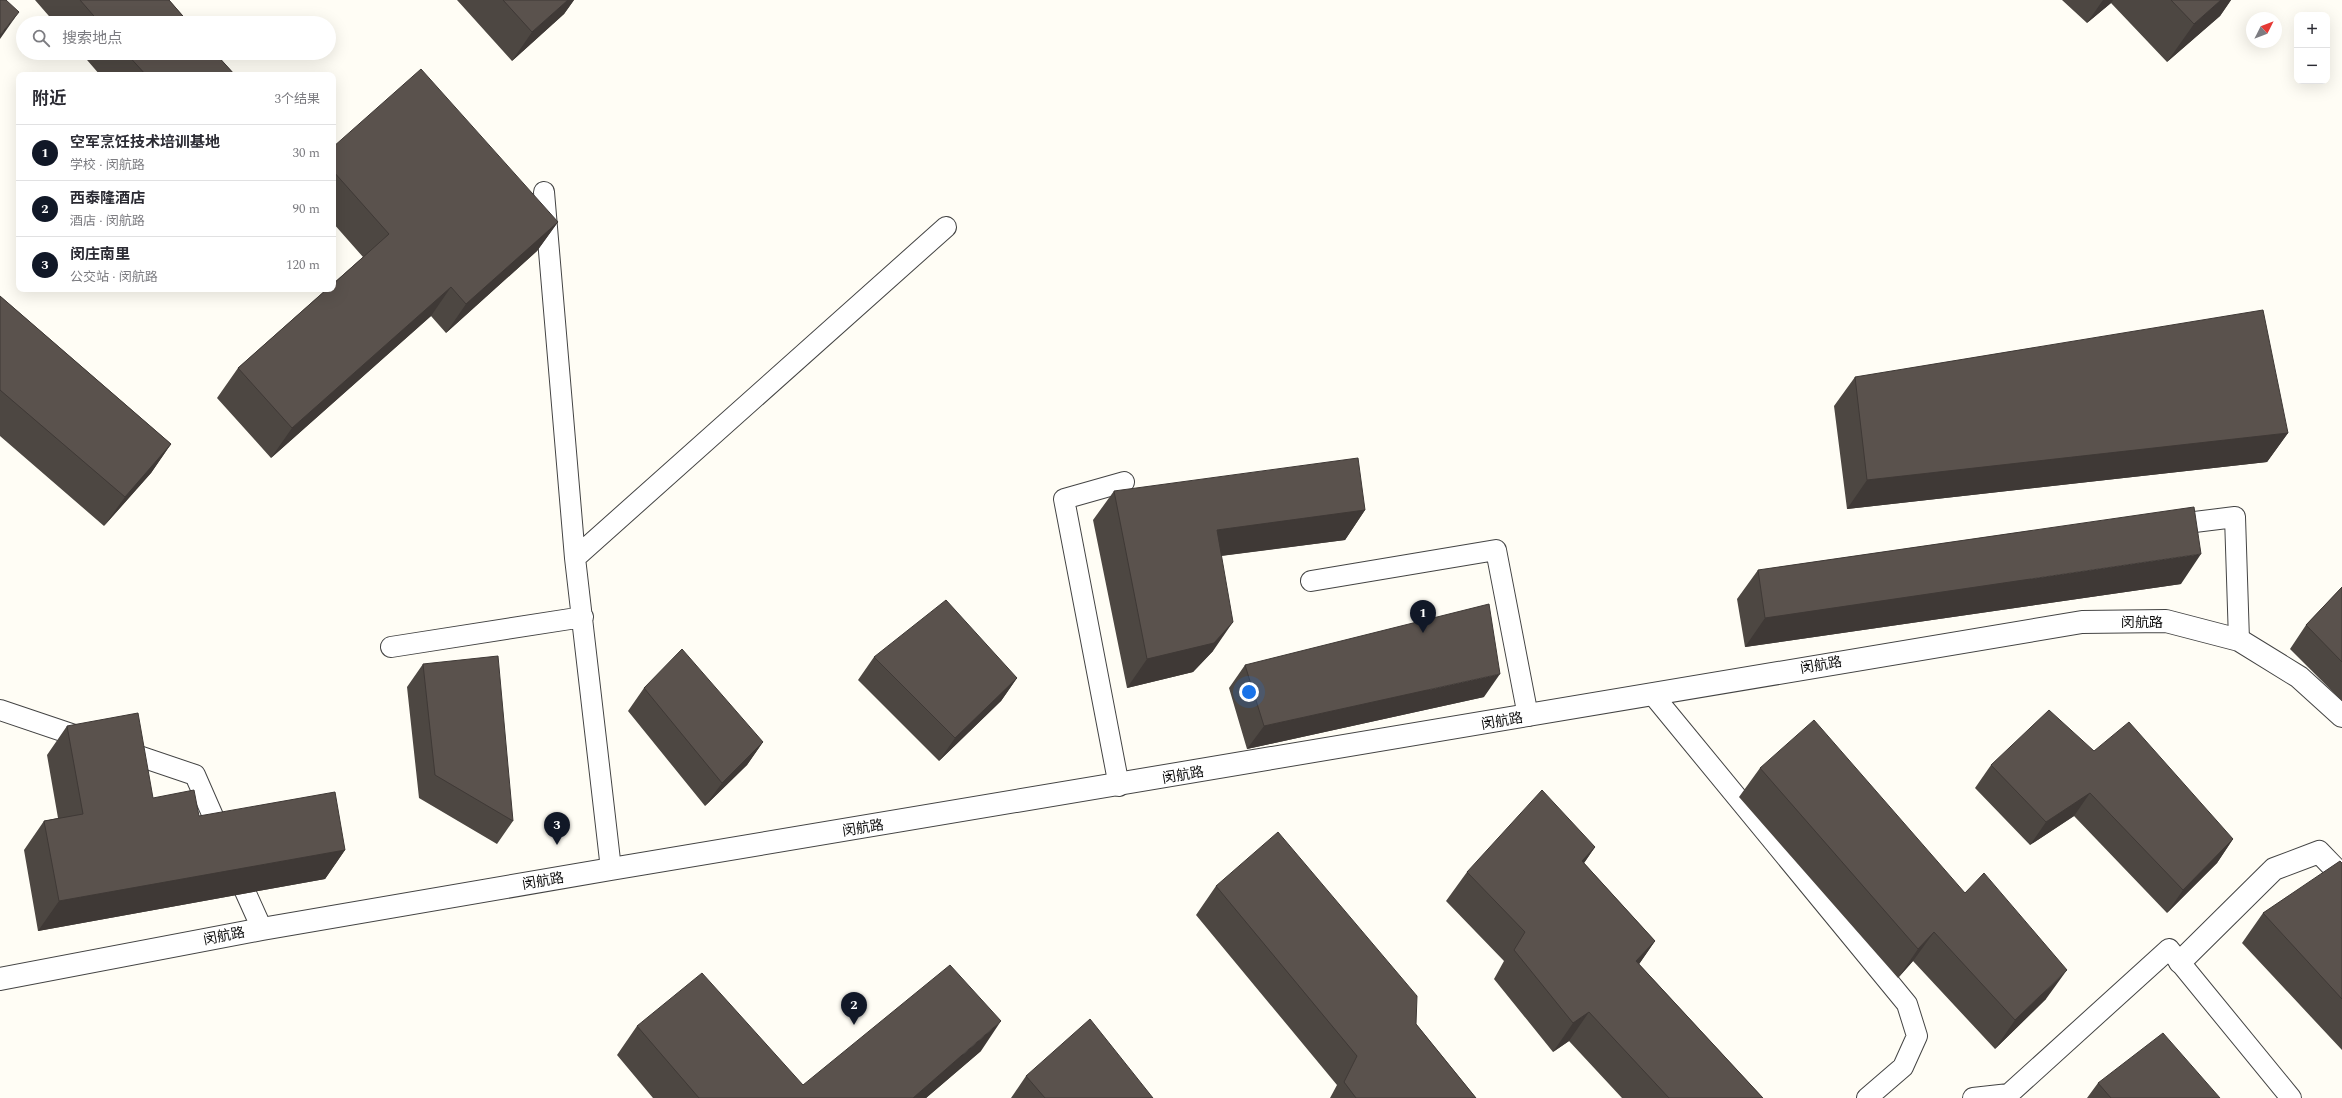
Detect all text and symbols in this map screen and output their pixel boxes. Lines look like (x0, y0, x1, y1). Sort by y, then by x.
north arrow (2246, 12, 2282, 48)
map controls (2294, 12, 2330, 84)
button: + (2294, 12, 2330, 48)
search box (16, 16, 336, 60)
icon: search (30, 27, 52, 49)
text: 搜索地点 (62, 27, 122, 50)
button: − (2294, 48, 2330, 84)
text: 附近 (32, 86, 66, 112)
text: 3个结果 (274, 89, 320, 109)
text: 空军烹饪技术培训基地 (70, 131, 220, 154)
text: 1 (41, 143, 49, 163)
text: 30 m (293, 143, 320, 163)
text: 学校 · 闵航路 (70, 155, 145, 175)
text: 西泰隆酒店 (70, 187, 145, 210)
text: 2 (41, 199, 49, 219)
text: 90 m (293, 199, 320, 219)
text: 酒店 · 闵航路 (70, 211, 145, 231)
text: 闵庄南里 (70, 243, 130, 266)
text: 3 (41, 255, 49, 275)
text: 120 m (286, 255, 320, 275)
text: 公交站 · 闵航路 (70, 267, 158, 287)
pin: 1 (1410, 600, 1436, 633)
street label: 闵航路 (2121, 612, 2163, 633)
street label: 闵航路 (1798, 651, 1844, 679)
your location (1239, 682, 1259, 702)
street label: 闵航路 (1479, 707, 1525, 735)
street label: 闵航路 (1160, 761, 1206, 789)
pin: 3 (544, 812, 570, 845)
street label: 闵航路 (841, 814, 885, 842)
street label: 闵航路 (520, 867, 566, 895)
street label: 闵航路 (201, 922, 247, 950)
pin: 2 (841, 992, 867, 1025)

